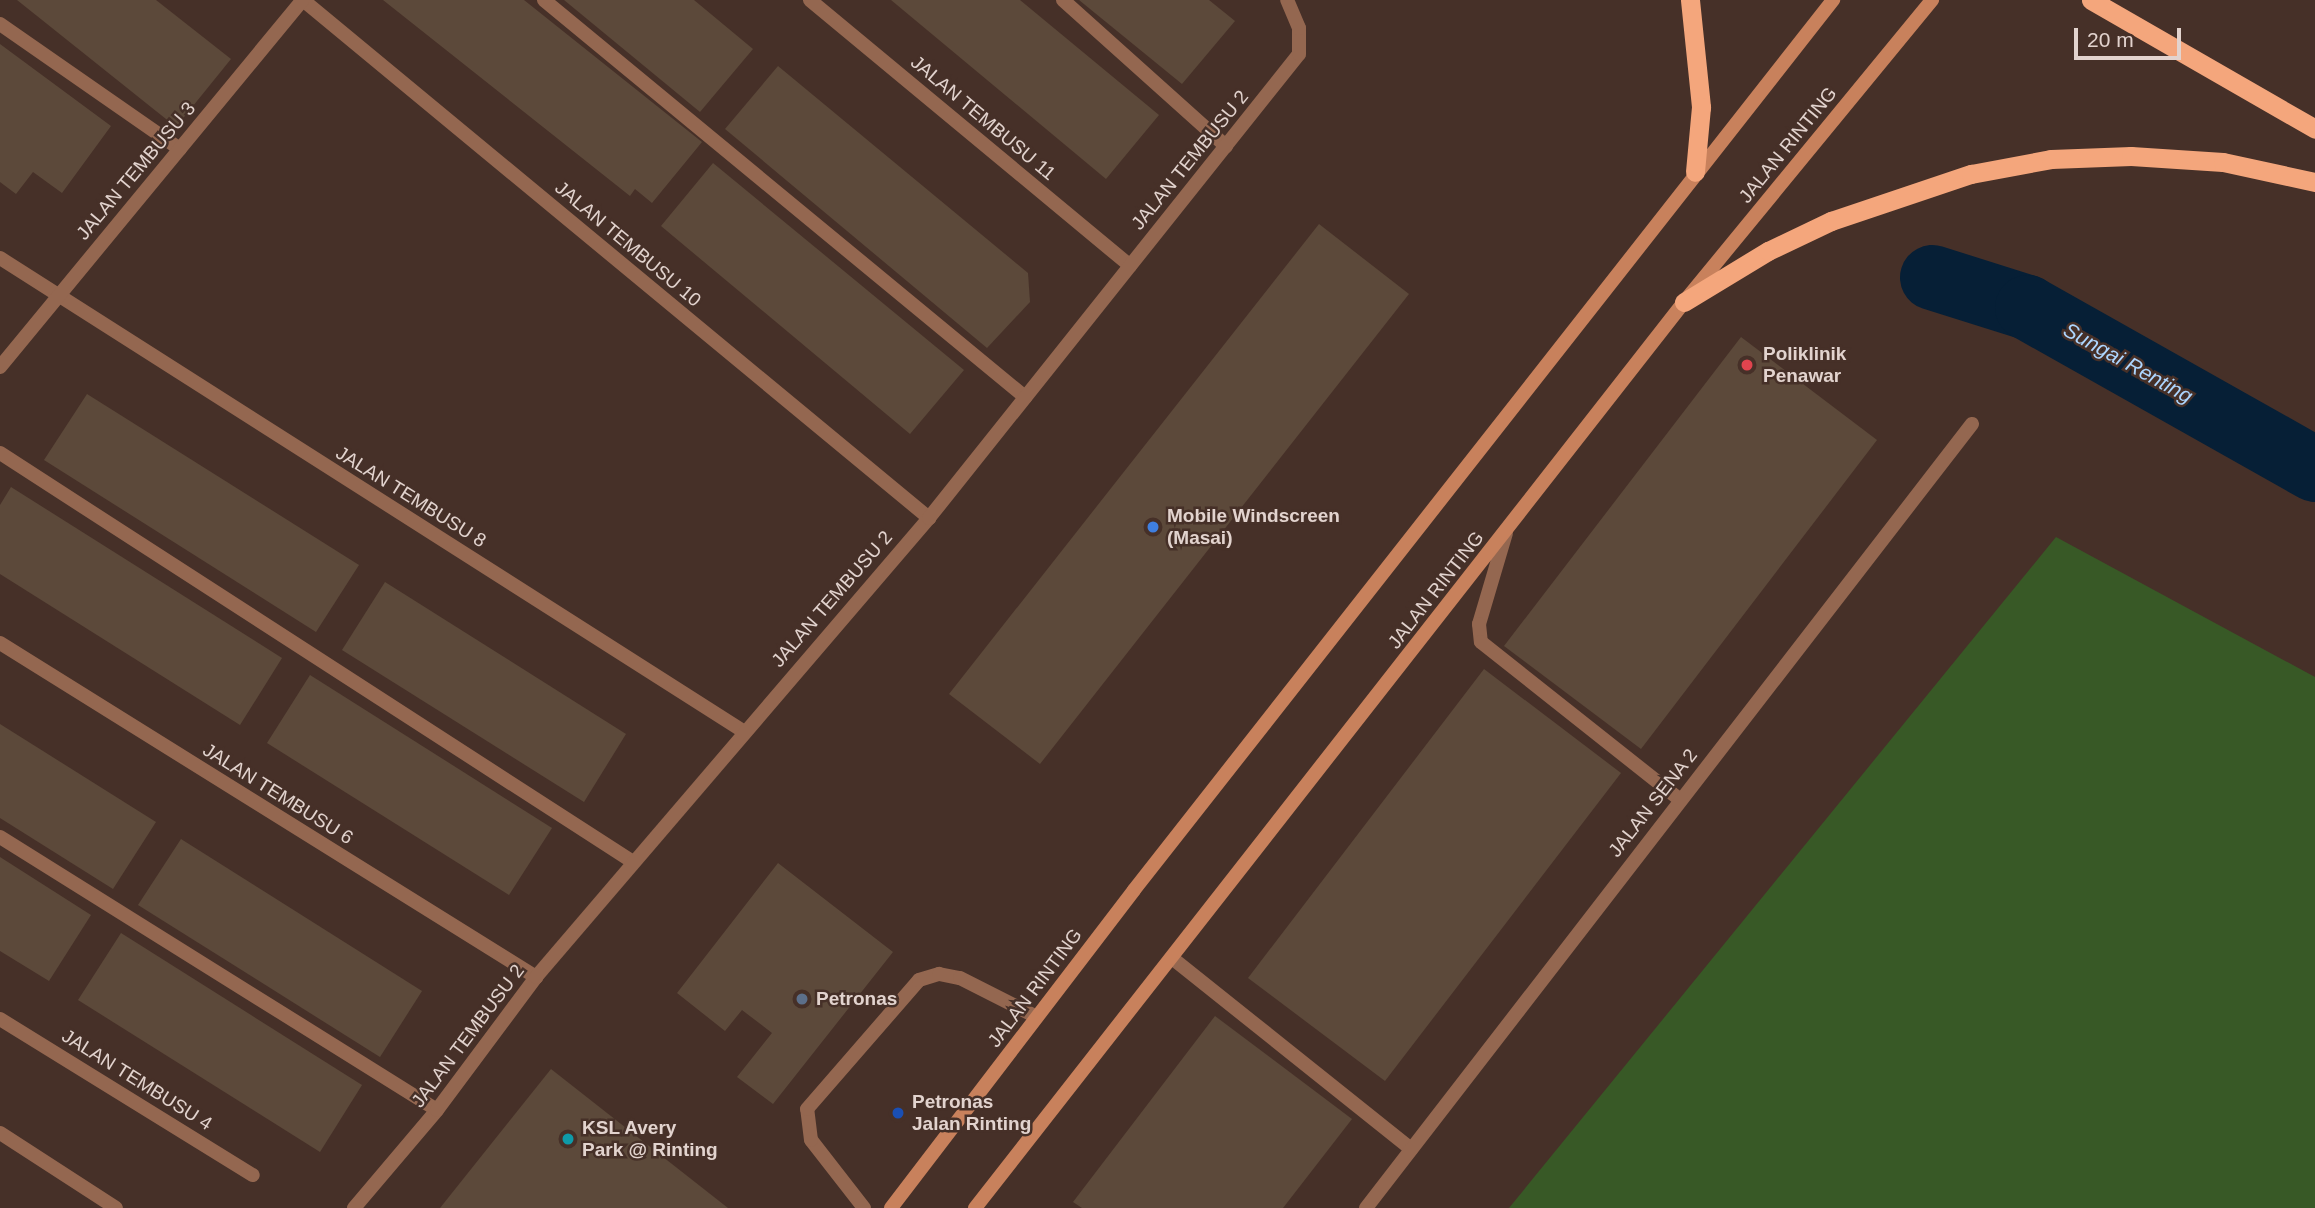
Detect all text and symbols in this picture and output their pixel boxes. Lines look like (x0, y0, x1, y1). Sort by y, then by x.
scale bar (2077, 14, 2184, 58)
text: 20 m (2087, 28, 2134, 51)
street label: JALAN TEMBUSU 11 (906, 51, 1060, 185)
street label: JALAN RINTING (1734, 82, 1842, 208)
street label: JALAN TEMBUSU 2 (1127, 86, 1253, 234)
street label: JALAN TEMBUSU 3 (72, 97, 200, 245)
street label: JALAN TEMBUSU 10 (550, 176, 706, 312)
water label: Sungai Renting (2059, 317, 2197, 409)
place label: Poliklinik Penawar (1763, 343, 1846, 387)
marker: Poliklinik Penawar (1737, 355, 1757, 375)
street label: JALAN TEMBUSU 8 (332, 441, 490, 553)
place label: Mobile Windscreen (Masai) (1167, 505, 1340, 549)
marker: Mobile Windscreen (Masai) (1145, 519, 1161, 535)
street label: JALAN TEMBUSU 2 (767, 526, 897, 672)
street label: JALAN RINTING (1383, 527, 1489, 653)
street label: JALAN TEMBUSU 6 (199, 738, 357, 850)
street label: JALAN SENA 2 (1603, 744, 1703, 862)
street label: JALAN RINTING (983, 924, 1087, 1052)
street label: JALAN TEMBUSU 2 (407, 960, 529, 1112)
place label: Petronas (816, 988, 897, 1010)
marker: Petronas (794, 991, 810, 1007)
street label: JALAN TEMBUSU 4 (58, 1024, 216, 1136)
place label: Petronas Jalan Rinting (912, 1091, 1031, 1135)
marker: Petronas Jalan Rinting (890, 1105, 906, 1121)
place label: KSL Avery Park @ Rinting (582, 1117, 718, 1161)
marker: KSL Avery Park @ Rinting (560, 1131, 576, 1147)

